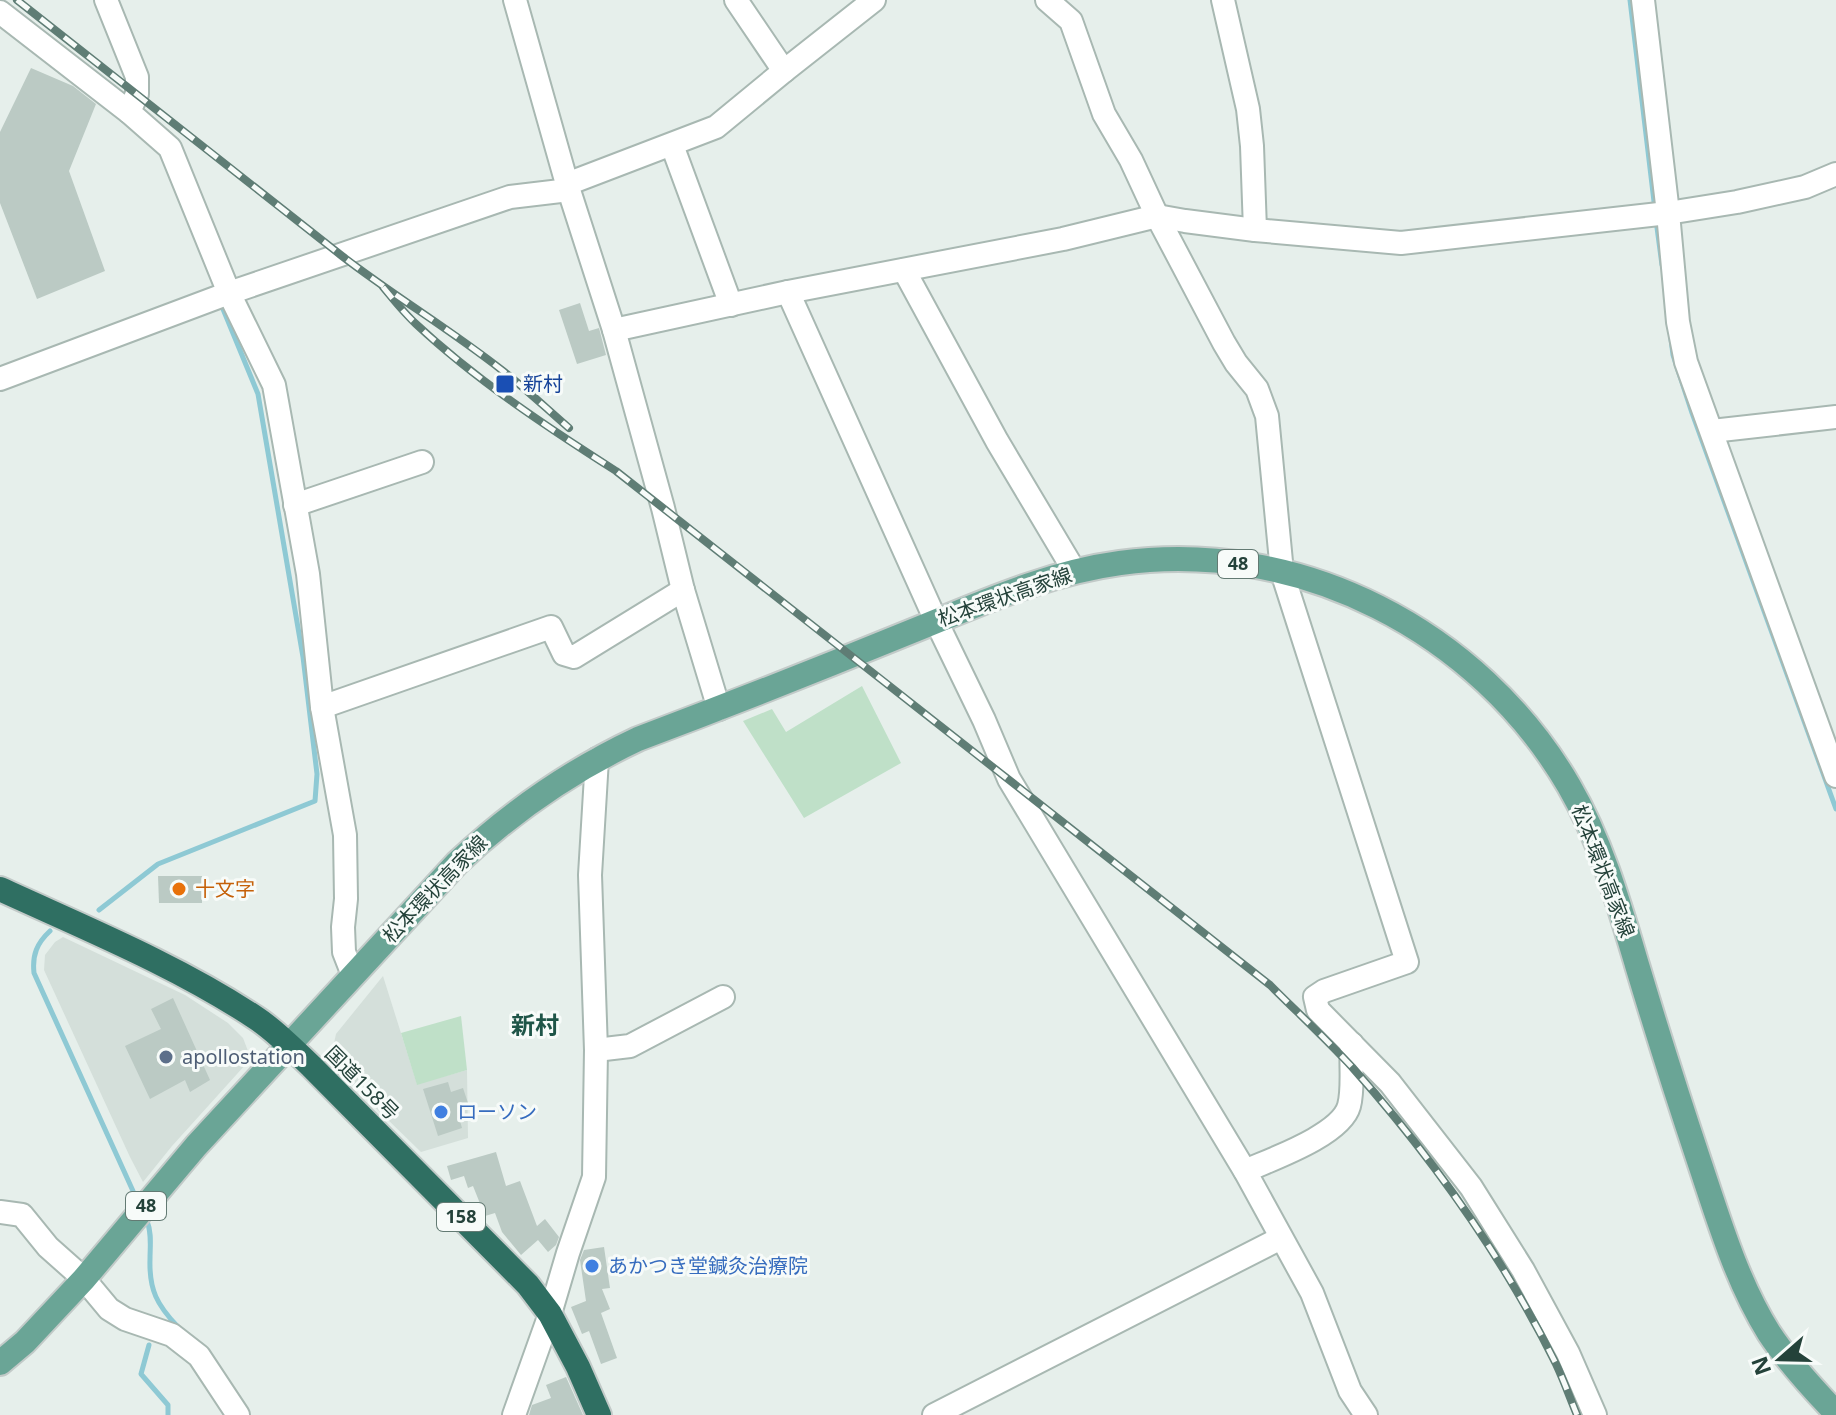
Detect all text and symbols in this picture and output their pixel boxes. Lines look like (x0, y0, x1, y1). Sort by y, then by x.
place label: 新村 (523, 370, 563, 397)
marker: 新村 (494, 373, 516, 395)
road number: 48 (1218, 550, 1258, 578)
street label: 松本環状高家線 (934, 561, 1075, 632)
street label: 松本環状高家線 (1566, 801, 1641, 941)
street label: 松本環状高家線 (376, 829, 493, 948)
place label: 十文字 (195, 875, 255, 902)
marker: 十文字 (170, 880, 188, 898)
district label: 新村 (511, 1008, 559, 1041)
street label: 国道158号 (319, 1040, 405, 1126)
place label: apollostation (182, 1043, 305, 1070)
marker: apollostation (157, 1048, 175, 1066)
place label: ローソン (457, 1098, 537, 1125)
marker: ローソン (432, 1103, 450, 1121)
road number: 48 (126, 1192, 166, 1220)
road number: 158 (437, 1203, 485, 1231)
place label: あかつき堂鍼灸治療院 (608, 1252, 808, 1279)
marker: あかつき堂鍼灸治療院 (583, 1257, 601, 1275)
north arrow (1740, 1319, 1820, 1399)
text: N (1743, 1353, 1777, 1380)

